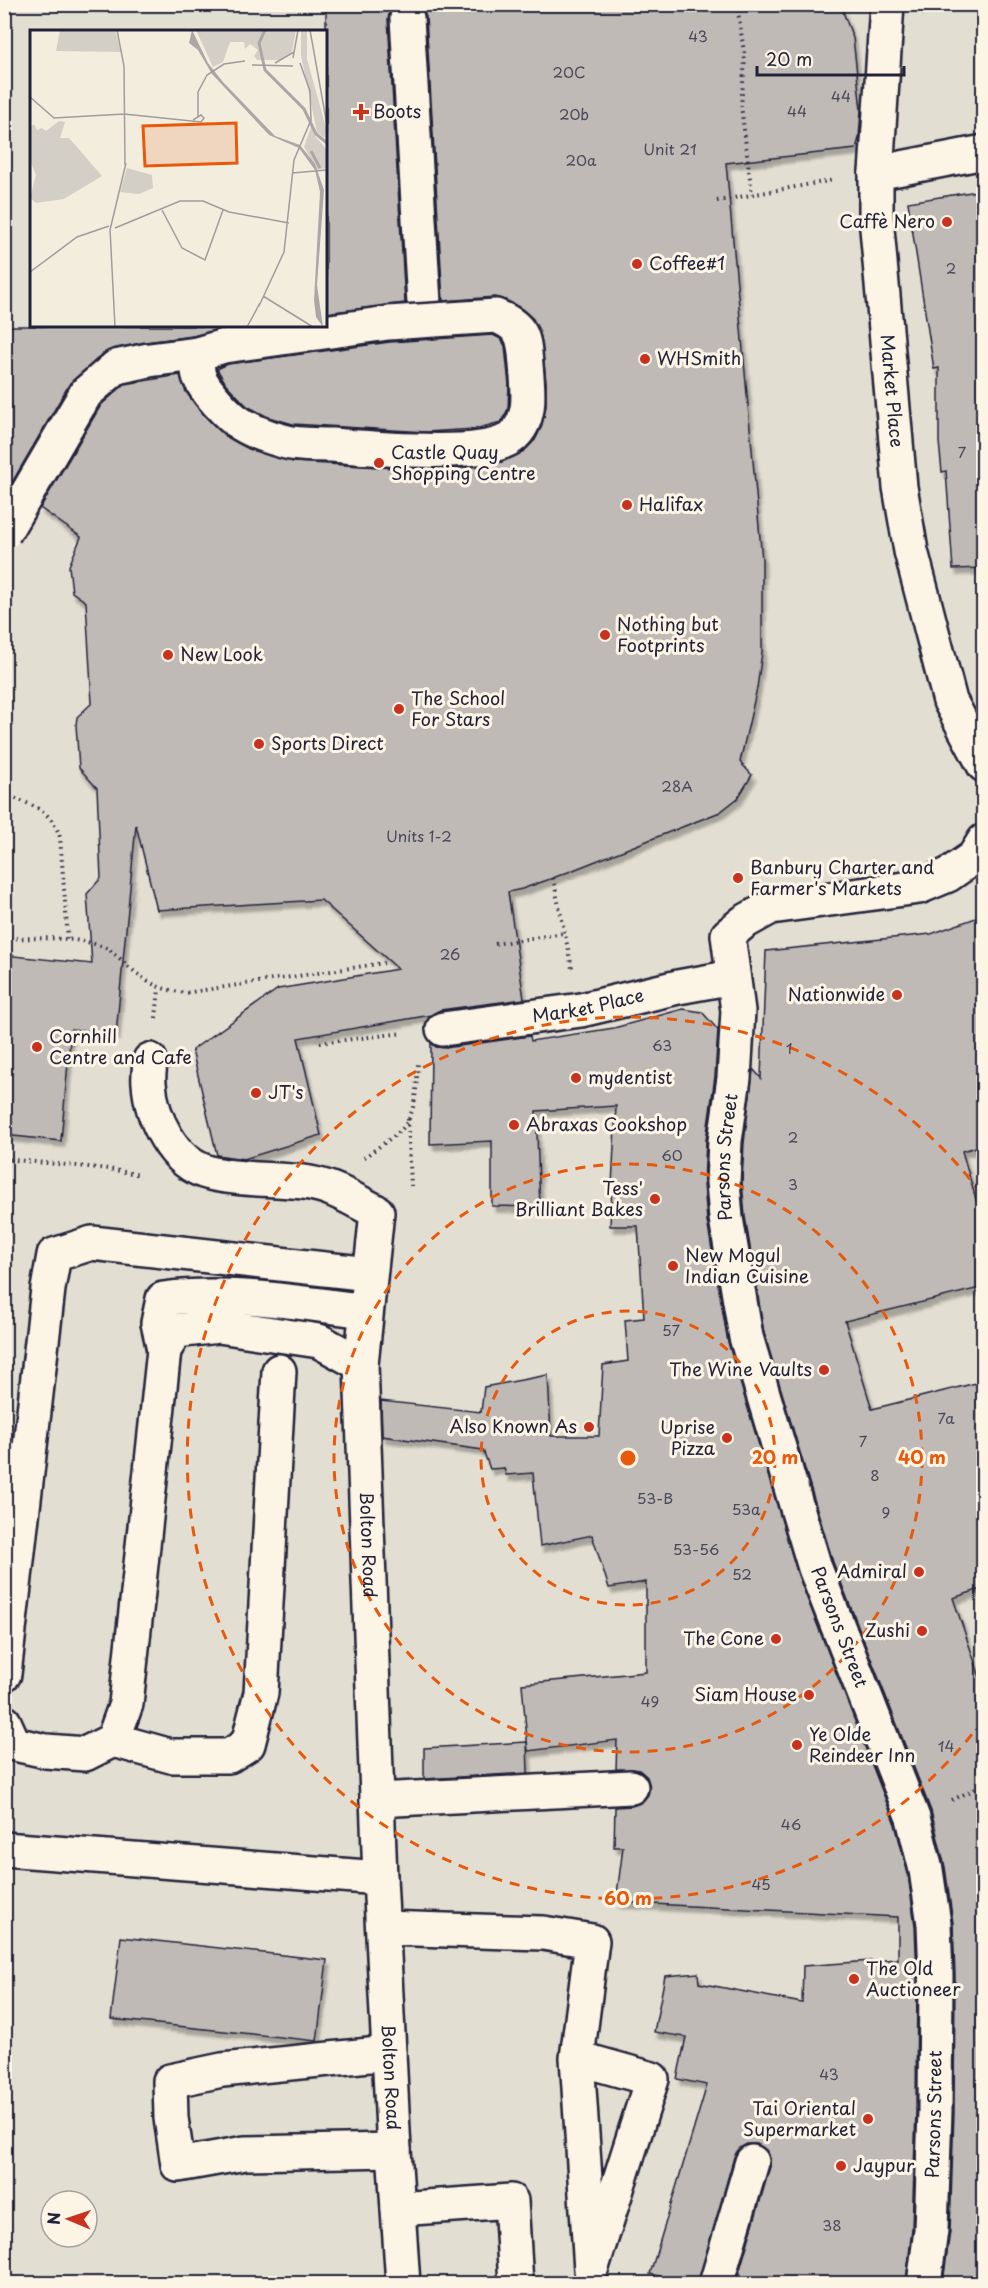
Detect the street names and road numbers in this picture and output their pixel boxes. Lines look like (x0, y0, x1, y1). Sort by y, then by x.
street label: Market Place (874, 333, 911, 448)
street label: Market Place (530, 981, 646, 1029)
street label: Parsons Street (708, 1091, 744, 1222)
street label: Bolton Road (354, 1491, 385, 1598)
street label: Parsons Street (805, 1562, 876, 1691)
street label: Bolton Road (376, 2023, 408, 2131)
street label: Parsons Street (918, 2050, 947, 2179)

